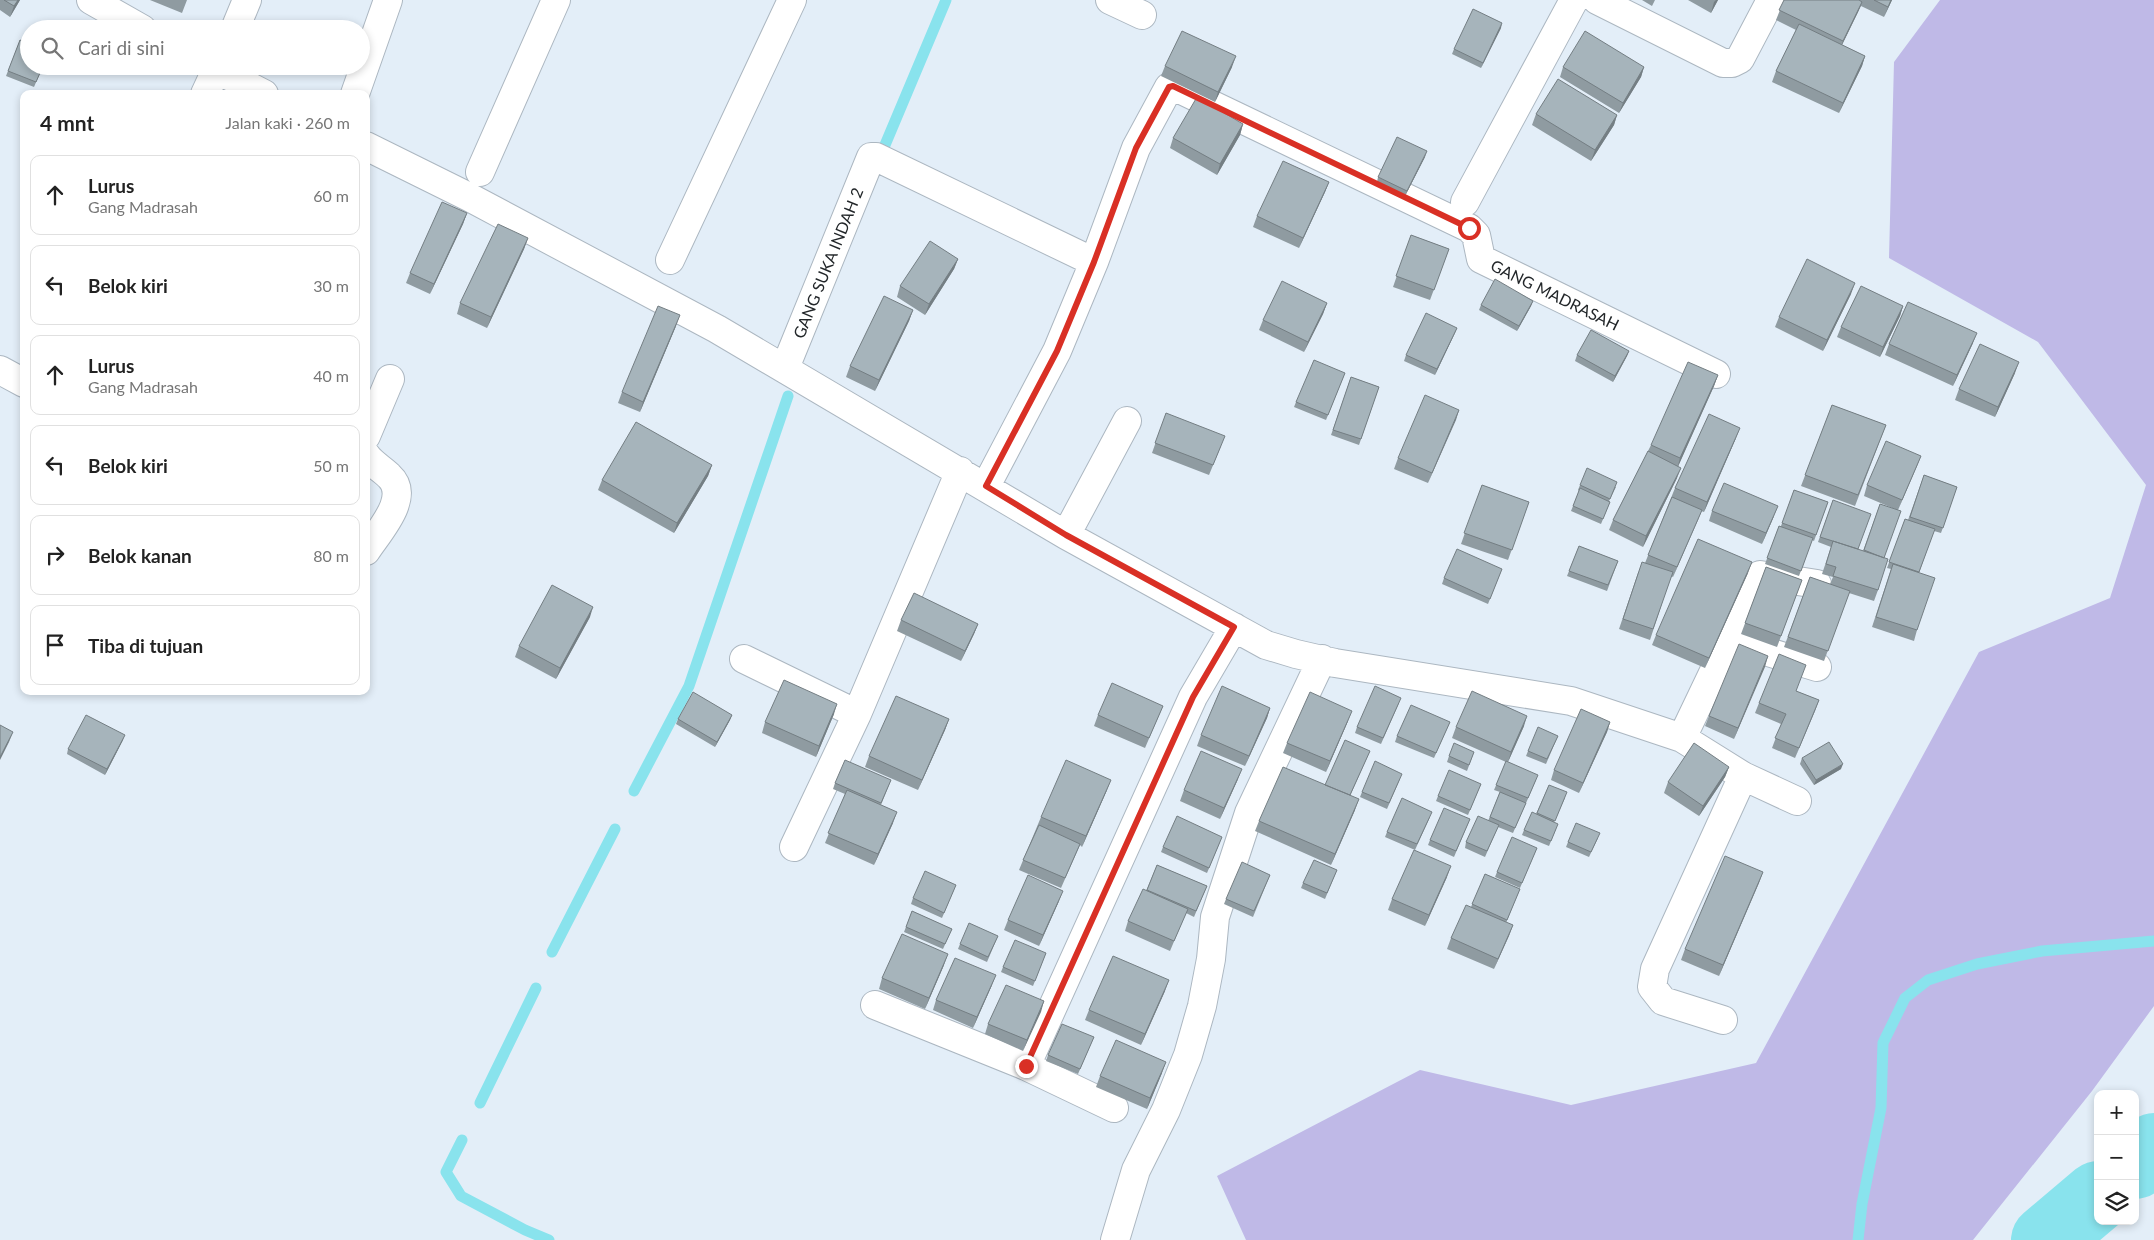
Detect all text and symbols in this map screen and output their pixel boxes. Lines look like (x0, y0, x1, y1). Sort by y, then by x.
search box (20, 20, 370, 75)
icon: search (38, 34, 66, 62)
text: Cari di sini (78, 36, 165, 59)
text: 4 mnt (40, 110, 94, 135)
text: Jalan kaki · 260 m (225, 113, 350, 132)
text: Lurus (88, 174, 134, 197)
icon: ahead (41, 181, 69, 209)
street label: GANG SUKA INDAH 2 (789, 185, 866, 341)
text: 60 m (313, 186, 349, 205)
text: Gang Madrasah (88, 197, 198, 216)
route start (1458, 217, 1481, 240)
street label: GANG MADRASAH (1488, 255, 1623, 334)
icon: left (41, 271, 69, 299)
text: Belok kiri (88, 274, 168, 297)
text: 30 m (313, 276, 349, 295)
text: Lurus (88, 354, 134, 377)
icon: ahead (41, 361, 69, 389)
text: 40 m (313, 366, 349, 385)
text: Gang Madrasah (88, 377, 198, 396)
icon: left (41, 451, 69, 479)
text: Belok kiri (88, 454, 168, 477)
text: 50 m (313, 456, 349, 475)
icon: right (41, 541, 69, 569)
text: Belok kanan (88, 544, 192, 567)
text: 80 m (313, 546, 349, 565)
icon: arrive (41, 631, 69, 659)
text: Tiba di tujuan (88, 634, 203, 657)
route end (1015, 1055, 1038, 1078)
map controls (2094, 1090, 2139, 1225)
button: + (2094, 1090, 2139, 1135)
button: − (2094, 1135, 2139, 1180)
button: layers (2094, 1180, 2139, 1225)

